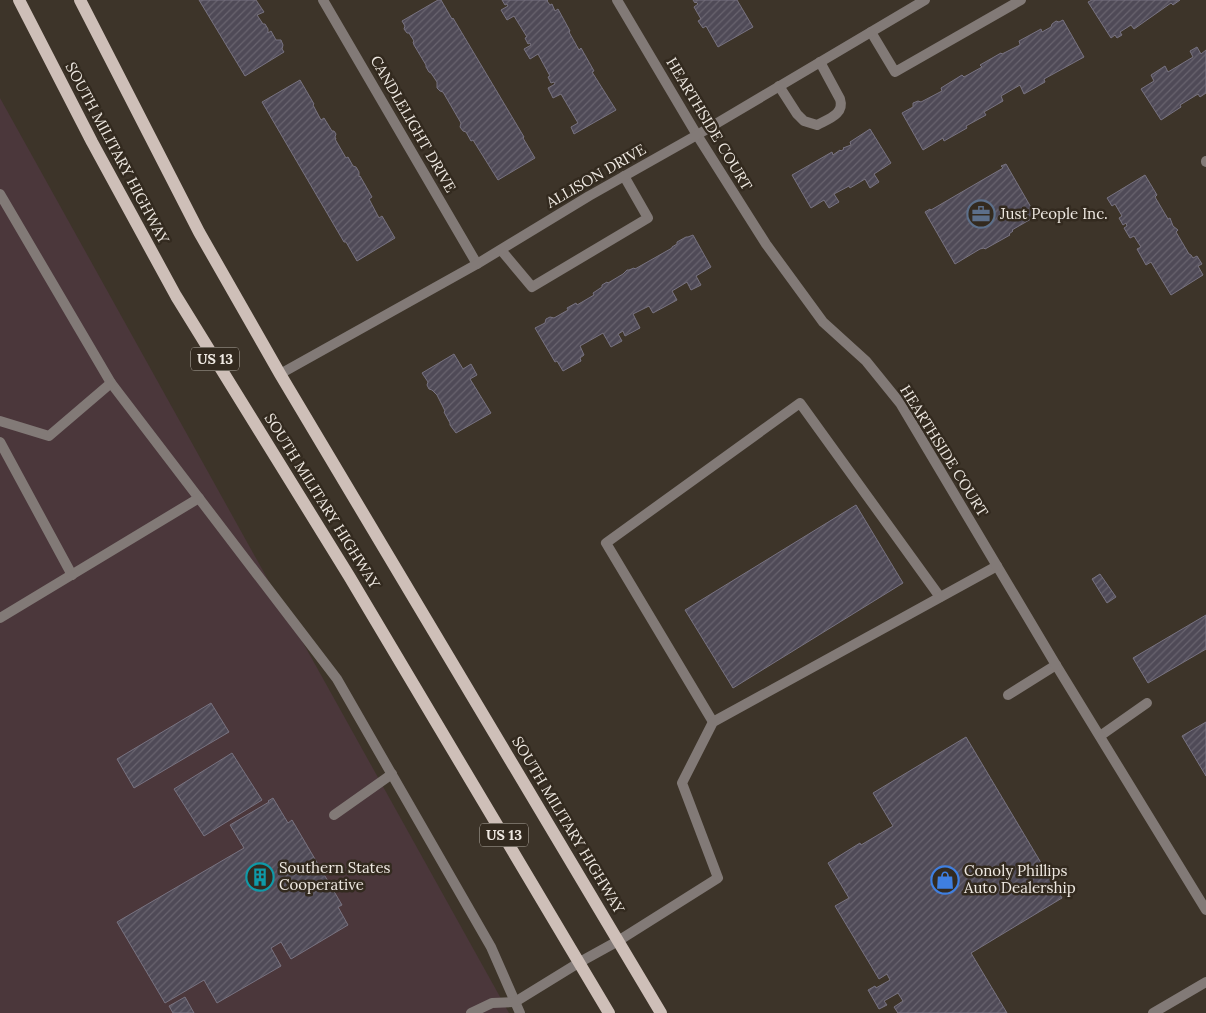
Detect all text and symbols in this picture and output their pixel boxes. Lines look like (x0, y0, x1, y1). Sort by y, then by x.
street label: CANDLELIGHT DRIVE (366, 52, 460, 196)
street label: HEARTHSIDE COURT (662, 54, 757, 194)
street label: SOUTH MILITARY HIGHWAY (61, 59, 174, 247)
street label: ALLISON DRIVE (542, 139, 649, 212)
office icon: Just People Inc. (966, 199, 996, 229)
place label: Just People Inc. (999, 204, 1108, 223)
road number: US 13 (191, 348, 239, 370)
street label: HEARTHSIDE COURT (896, 381, 993, 520)
street label: SOUTH MILITARY HIGHWAY (261, 410, 385, 592)
street label: SOUTH MILITARY HIGHWAY (508, 733, 629, 917)
road number: US 13 (480, 824, 528, 846)
place label: Southern States Cooperative (279, 858, 391, 894)
place label: Conoly Phillips Auto Dealership (963, 861, 1076, 897)
building icon: Southern States Cooperative (245, 862, 275, 892)
shop icon: Conoly Phillips Auto Dealership (930, 865, 960, 895)

